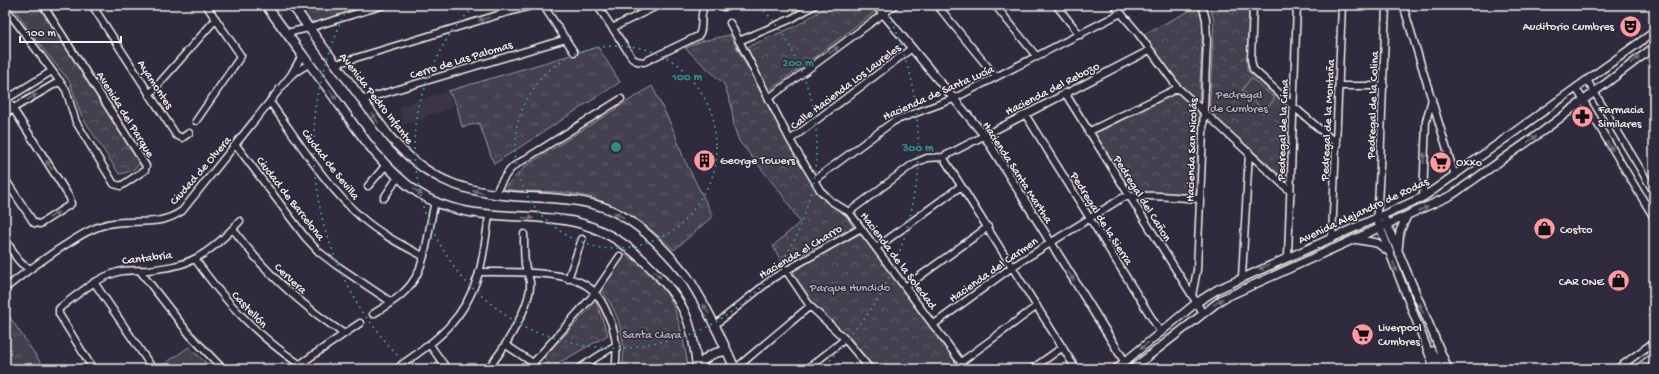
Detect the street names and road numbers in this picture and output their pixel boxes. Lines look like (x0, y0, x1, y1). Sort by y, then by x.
street label: Cerro de Las Palomas (409, 38, 515, 83)
street label: Calle Hacienda Los Laureles (788, 41, 905, 134)
street label: Avenida Pedro Infante (335, 51, 416, 148)
street label: Pedregal de la Colina (1365, 51, 1383, 160)
street label: Ayamontes (133, 58, 176, 113)
street label: Pedregal de la Montaña (1319, 59, 1339, 182)
street label: Hacienda del Rebozo (1003, 60, 1102, 120)
street label: Hacienda de Santa Lucía (881, 63, 997, 125)
street label: Avenida del Parque (92, 70, 157, 161)
street label: Pedregal de la Cima (1275, 79, 1293, 182)
street label: Hacienda San Nicolás (1184, 97, 1202, 202)
street label: Hacienda Santa Martha (978, 120, 1055, 227)
street label: Ciudad de Sevilla (297, 127, 362, 204)
street label: Ciudad de Olvera (168, 134, 235, 209)
street label: Pedregal del Cañon (1109, 153, 1174, 245)
street label: Ciudad de Barcelona (252, 154, 327, 244)
street label: Pedregal de la Sierra (1065, 169, 1135, 268)
street label: Avenida Alejandro de Rodas (1296, 175, 1432, 248)
street label: Hacienda de la Soledad (856, 210, 939, 313)
street label: Hacienda el Charro (757, 222, 845, 283)
street label: Hacienda del Carmen (947, 235, 1041, 307)
street label: Cantabria (121, 249, 173, 269)
street label: Cervera (270, 261, 309, 298)
street label: Castellón (228, 289, 270, 332)

